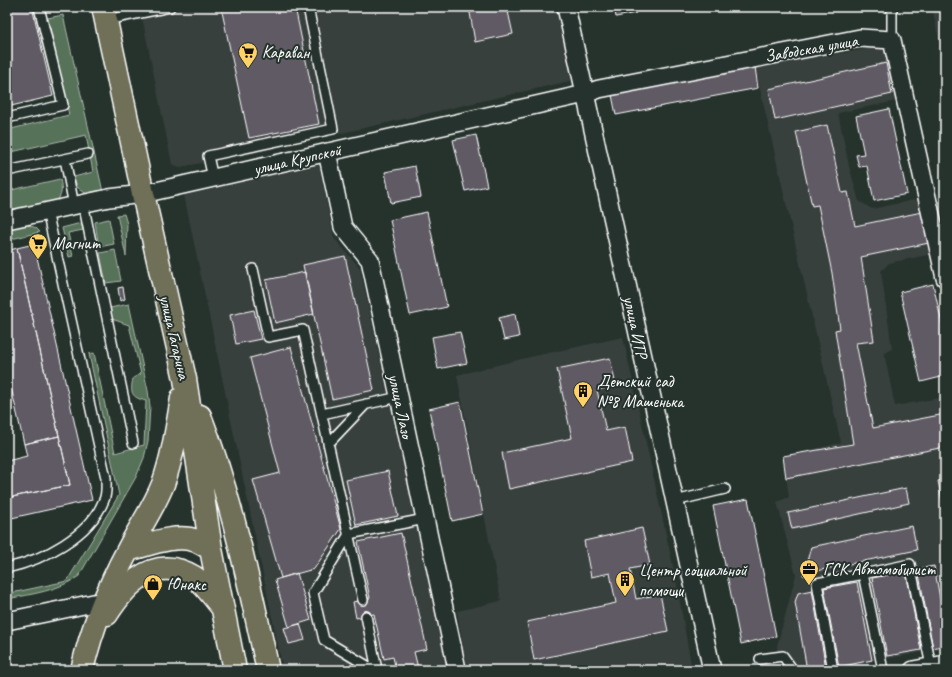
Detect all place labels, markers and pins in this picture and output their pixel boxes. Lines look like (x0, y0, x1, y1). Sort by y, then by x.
supermarket icon: Караван (237, 41, 259, 69)
place label: Караван (262, 42, 311, 63)
supermarket icon: Магнит (27, 232, 49, 260)
place label: Магнит (52, 233, 101, 254)
place label: Детский сад №8 Машенька (597, 371, 685, 412)
building icon: Детский сад №8 Машенька (572, 380, 594, 408)
office icon: ГСК Автомобилист (798, 558, 820, 586)
place label: ГСК Автомобилист (823, 559, 936, 580)
place label: Центр социальной помощи (639, 560, 748, 601)
building icon: Центр социальной помощи (614, 569, 636, 597)
shop icon: Юнакс (142, 573, 164, 601)
place label: Юнакс (167, 574, 207, 595)

